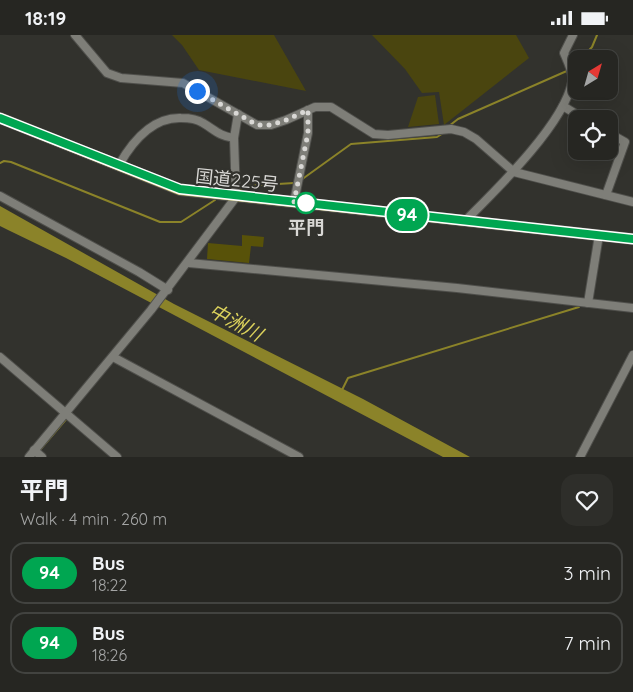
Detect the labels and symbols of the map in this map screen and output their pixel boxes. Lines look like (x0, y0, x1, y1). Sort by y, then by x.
north arrow (568, 50, 618, 100)
your location (185, 79, 210, 104)
street label: 国道225号 (194, 164, 280, 196)
marker: 平門 (295, 192, 317, 214)
line badge: 94 (384, 199, 430, 231)
place label: 平門 (288, 216, 324, 239)
water label: 中洲川 (205, 298, 269, 347)

